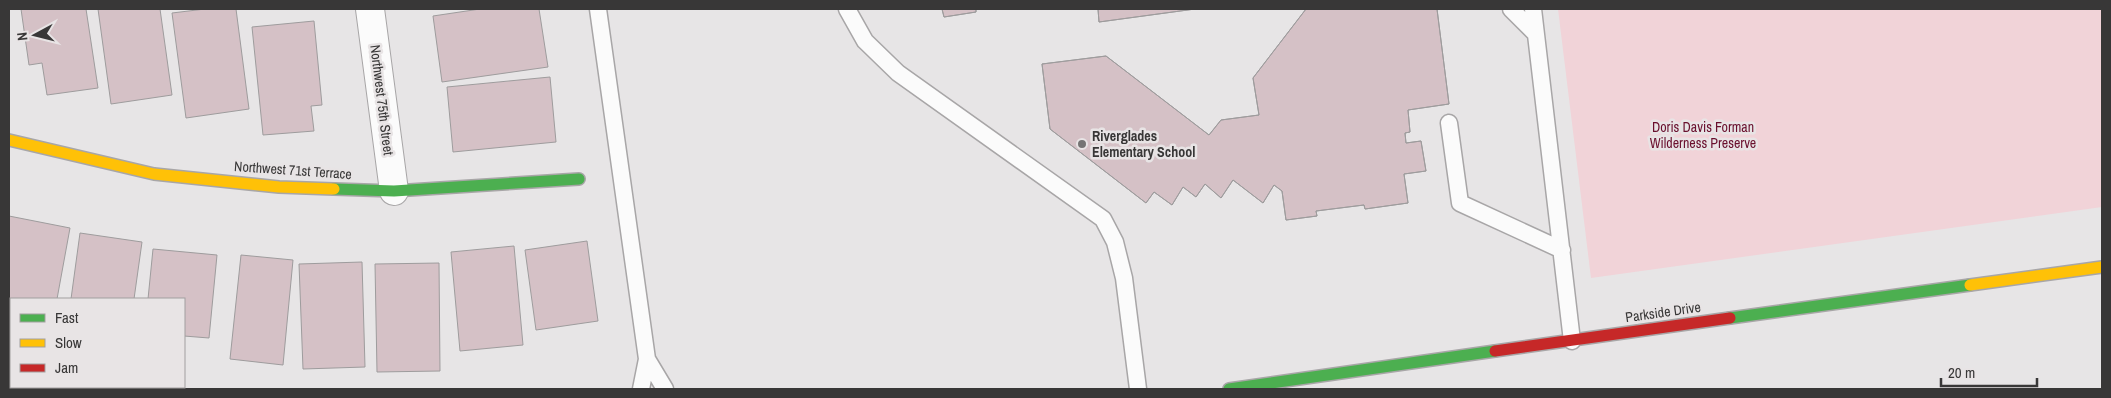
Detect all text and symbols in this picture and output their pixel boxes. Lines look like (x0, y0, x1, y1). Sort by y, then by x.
north arrow (10, 10, 60, 60)
text: N (13, 31, 32, 42)
street label: Northwest 75th Street (366, 44, 398, 156)
park label: Doris Davis Forman Wilderness Preserve (1650, 118, 1756, 152)
place label: Riverglades Elementary School (1092, 127, 1195, 161)
marker: Riverglades Elementary School (1076, 138, 1088, 150)
street label: Northwest 71st Terrace (234, 157, 352, 183)
legend (10, 298, 185, 388)
street label: Parkside Drive (1624, 298, 1702, 326)
text: Fast (55, 307, 79, 328)
text: Slow (55, 332, 82, 353)
scale bar (1941, 356, 2037, 388)
text: Jam (55, 357, 78, 378)
text: 20 m (1948, 362, 1975, 383)

